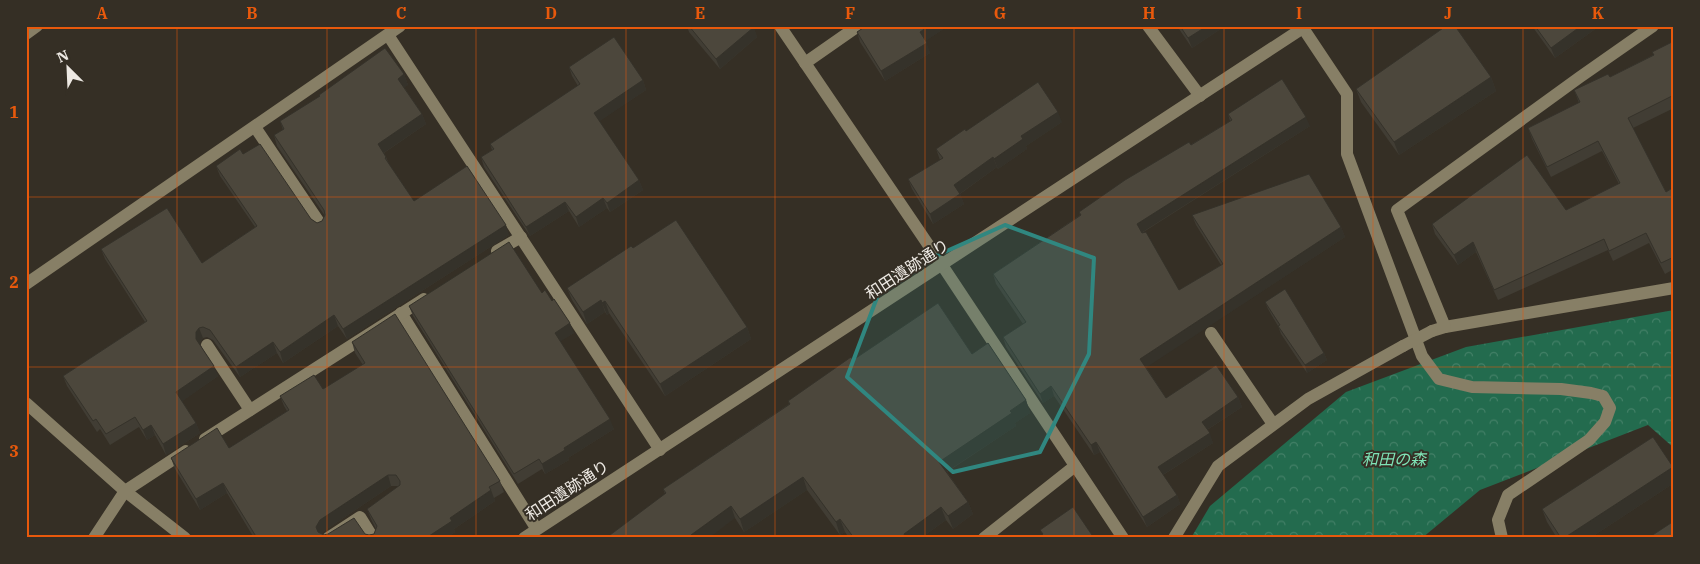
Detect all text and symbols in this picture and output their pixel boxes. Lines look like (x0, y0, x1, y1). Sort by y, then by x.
text: A (96, 3, 108, 23)
text: B (246, 3, 258, 23)
text: C (396, 3, 406, 23)
text: D (545, 3, 557, 23)
text: E (695, 3, 705, 23)
text: F (845, 3, 855, 23)
text: G (994, 3, 1006, 23)
text: H (1143, 3, 1156, 23)
text: I (1296, 3, 1302, 23)
text: J (1444, 3, 1452, 23)
text: K (1592, 3, 1605, 23)
north arrow (42, 42, 92, 92)
text: N (54, 46, 71, 67)
text: 1 (9, 102, 19, 122)
street label: 和田遺跡通り (861, 234, 953, 304)
text: 2 (9, 272, 19, 292)
text: 3 (9, 441, 19, 461)
park label: 和田の森 (1362, 449, 1428, 469)
street label: 和田遺跡通り (521, 455, 613, 525)

